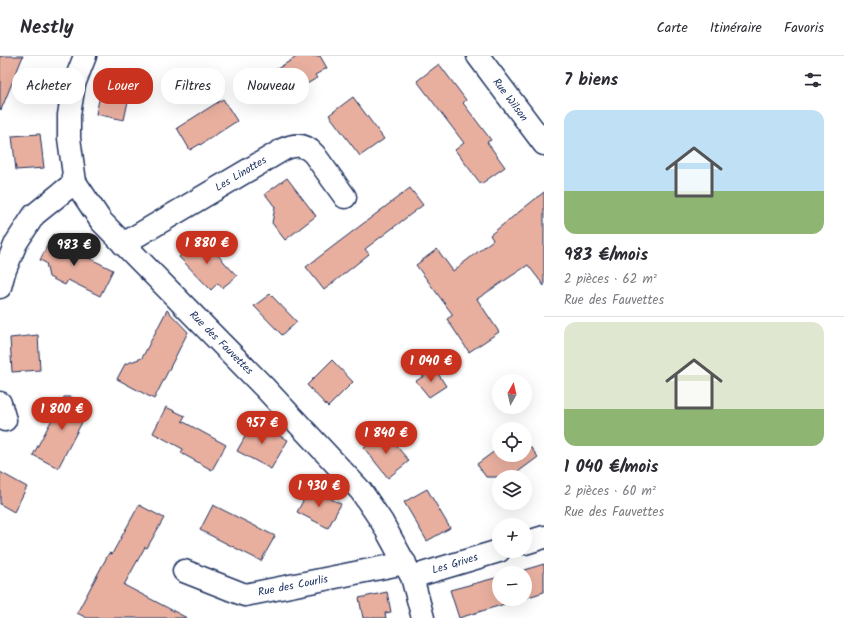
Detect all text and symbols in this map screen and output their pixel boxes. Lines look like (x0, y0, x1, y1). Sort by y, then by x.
text: Nestly (20, 13, 74, 43)
text: Carte (656, 17, 688, 39)
text: Itinéraire (710, 17, 762, 39)
text: Favoris (784, 17, 824, 39)
text: 7 biens (564, 67, 618, 94)
chip: Acheter (12, 68, 85, 104)
chip: Louer (93, 68, 153, 104)
chip: Filtres (161, 68, 225, 104)
chip: Nouveau (233, 68, 309, 104)
icon: filters (802, 69, 824, 91)
street label: Rue Wilson (488, 74, 532, 126)
icon: home (658, 136, 730, 208)
street label: Les Linottes (212, 151, 271, 197)
pin: 1 880 € (170, 231, 244, 265)
pin: 983 € (46, 233, 102, 267)
text: 1 880 € (185, 233, 229, 254)
text: 983 € (57, 235, 91, 256)
text: 983 €/mois (564, 242, 648, 269)
text: 2 pièces · 62 m² (564, 269, 657, 290)
text: Rue des Fauvettes (564, 290, 664, 311)
street label: Rue des Fauvettes (185, 307, 257, 379)
icon: home (658, 348, 730, 420)
pin: 1 040 € (394, 349, 468, 383)
text: 1 040 € (410, 351, 452, 372)
north arrow (492, 374, 532, 414)
map controls (492, 374, 532, 606)
pin: 1 800 € (25, 397, 99, 431)
text: 1 800 € (40, 399, 84, 420)
pin: 957 € (234, 411, 290, 445)
text: 957 € (246, 413, 278, 434)
pin: 1 840 € (349, 421, 423, 455)
button: locate (492, 422, 532, 462)
text: 1 840 € (364, 423, 408, 444)
text: 1 040 €/mois (564, 454, 659, 481)
button: layers (492, 470, 532, 510)
pin: 1 930 € (282, 474, 356, 508)
text: 1 930 € (298, 476, 340, 497)
text: 2 pièces · 60 m² (564, 481, 656, 502)
text: Rue des Fauvettes (564, 502, 664, 523)
button: + (492, 518, 532, 558)
street label: Les Grives (430, 548, 481, 580)
button: − (492, 566, 532, 606)
street label: Rue des Courlis (256, 570, 330, 602)

